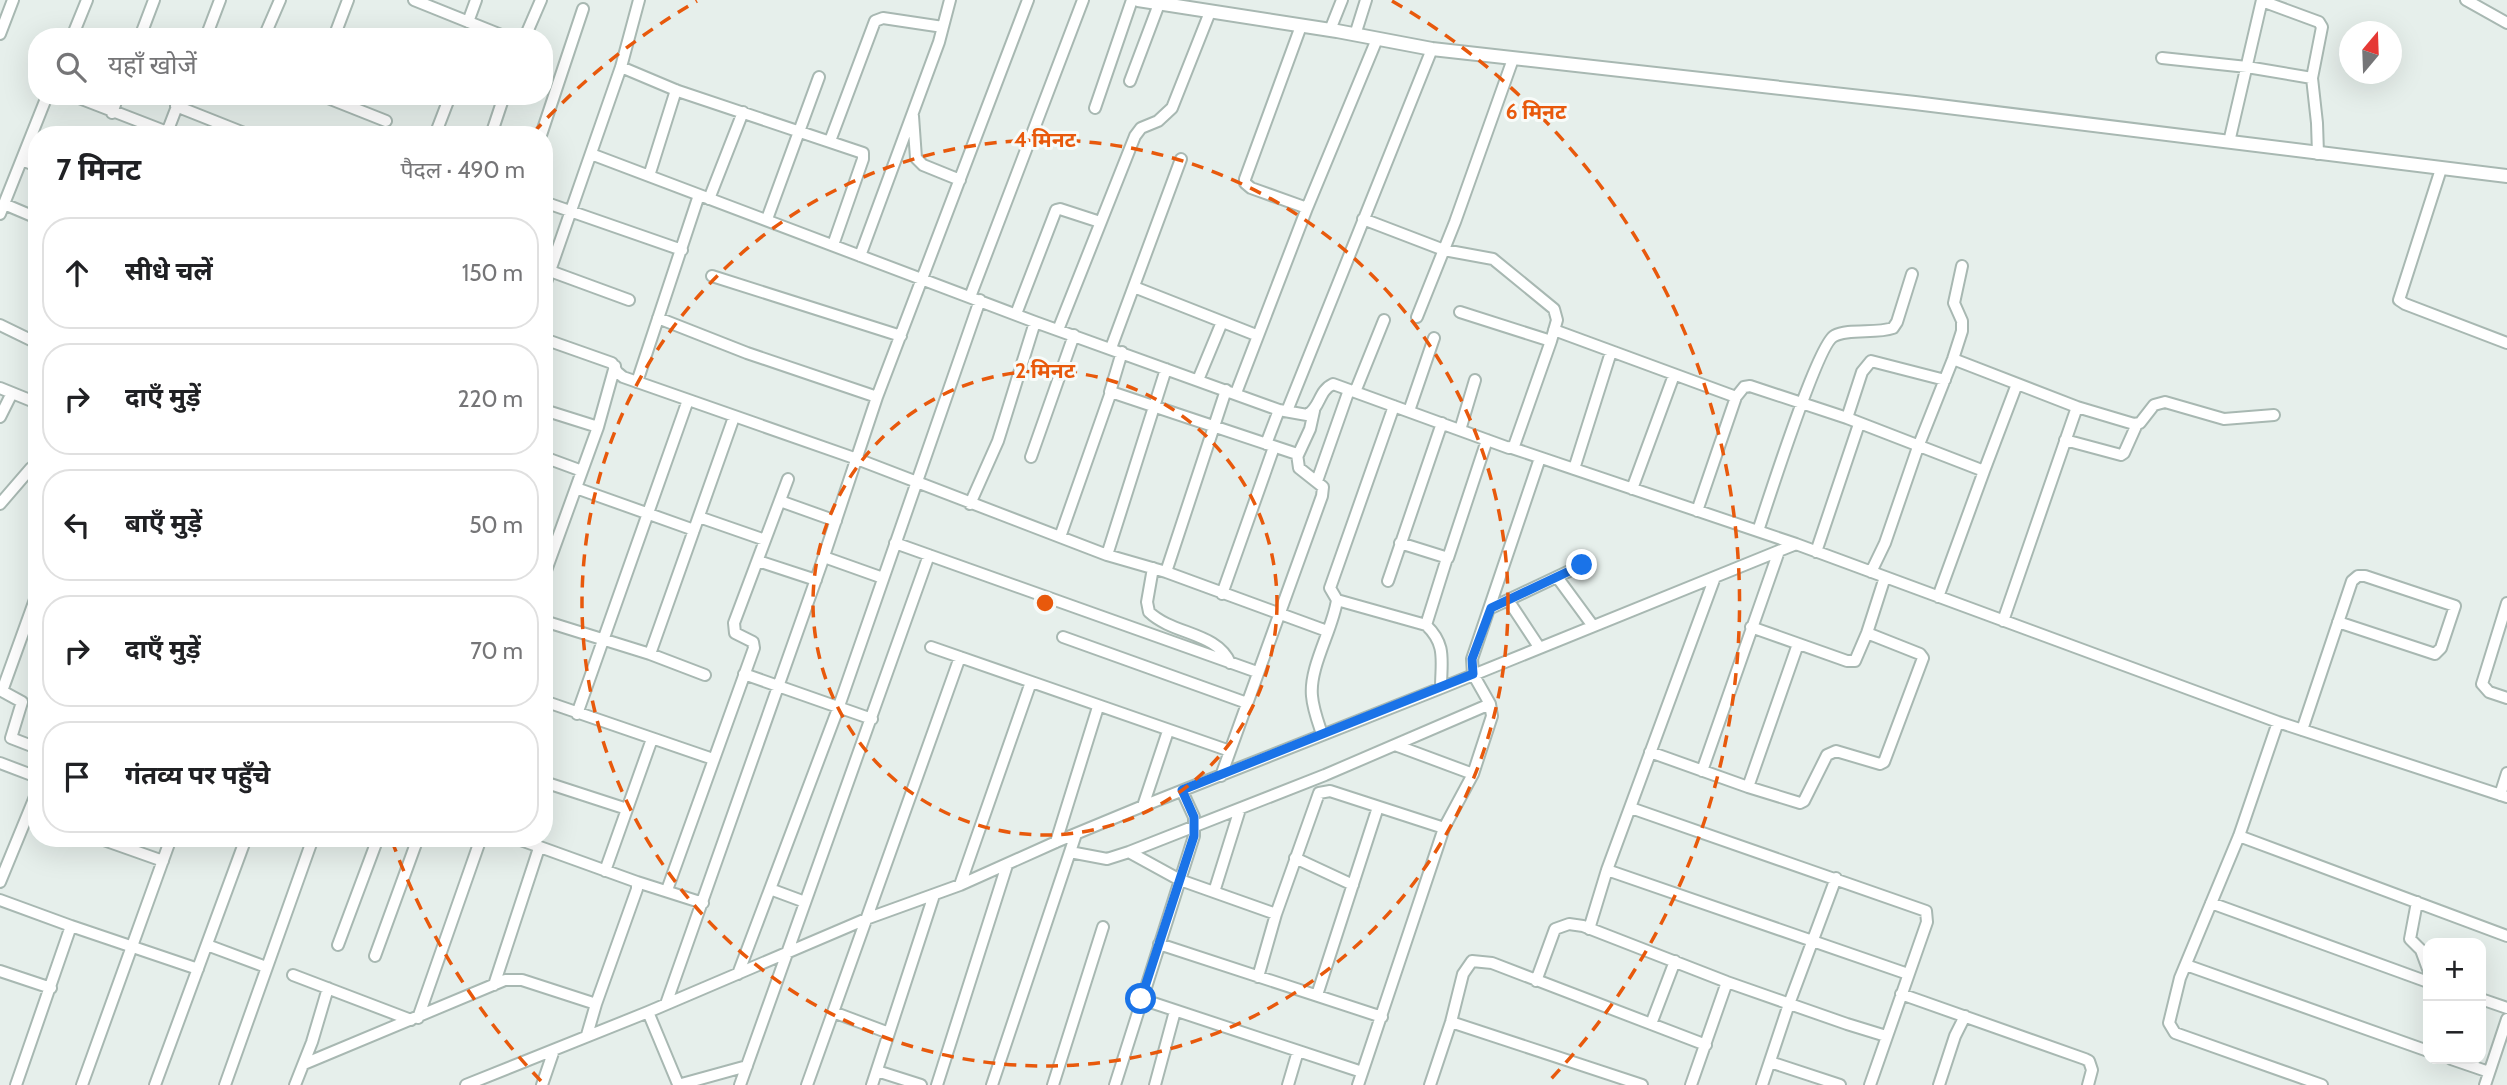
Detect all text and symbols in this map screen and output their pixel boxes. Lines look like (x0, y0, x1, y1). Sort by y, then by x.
north arrow (2339, 21, 2402, 84)
search box (28, 28, 553, 105)
icon: search (52, 48, 90, 86)
text: यहाँ खोजें (108, 49, 197, 81)
text: 6 मिनट (1506, 99, 1567, 124)
text: 4 मिनट (1014, 127, 1077, 152)
text: 7 मिनट (56, 151, 141, 188)
text: पैदल · 490 m (401, 156, 525, 184)
icon: ahead (58, 254, 96, 292)
text: सीधे चलें (125, 255, 213, 287)
text: 150 m (462, 259, 523, 287)
text: 2 मिनट (1015, 358, 1076, 383)
icon: right (58, 380, 96, 418)
text: दाएँ मुड़ें (125, 381, 201, 413)
text: 220 m (457, 385, 523, 413)
icon: left (58, 506, 96, 544)
text: बाएँ मुड़ें (125, 507, 202, 539)
text: 50 m (469, 511, 523, 539)
route end (1566, 549, 1597, 580)
centre of rings (1033, 591, 1057, 615)
icon: right (58, 632, 96, 670)
text: दाएँ मुड़ें (125, 633, 201, 665)
text: 70 m (470, 637, 523, 665)
icon: arrive (58, 758, 96, 796)
text: गंतव्य पर पहुँचे (125, 759, 270, 791)
map controls (2423, 938, 2486, 1064)
button: + (2423, 938, 2486, 1001)
route start (1125, 983, 1156, 1014)
button: − (2423, 1001, 2486, 1064)

